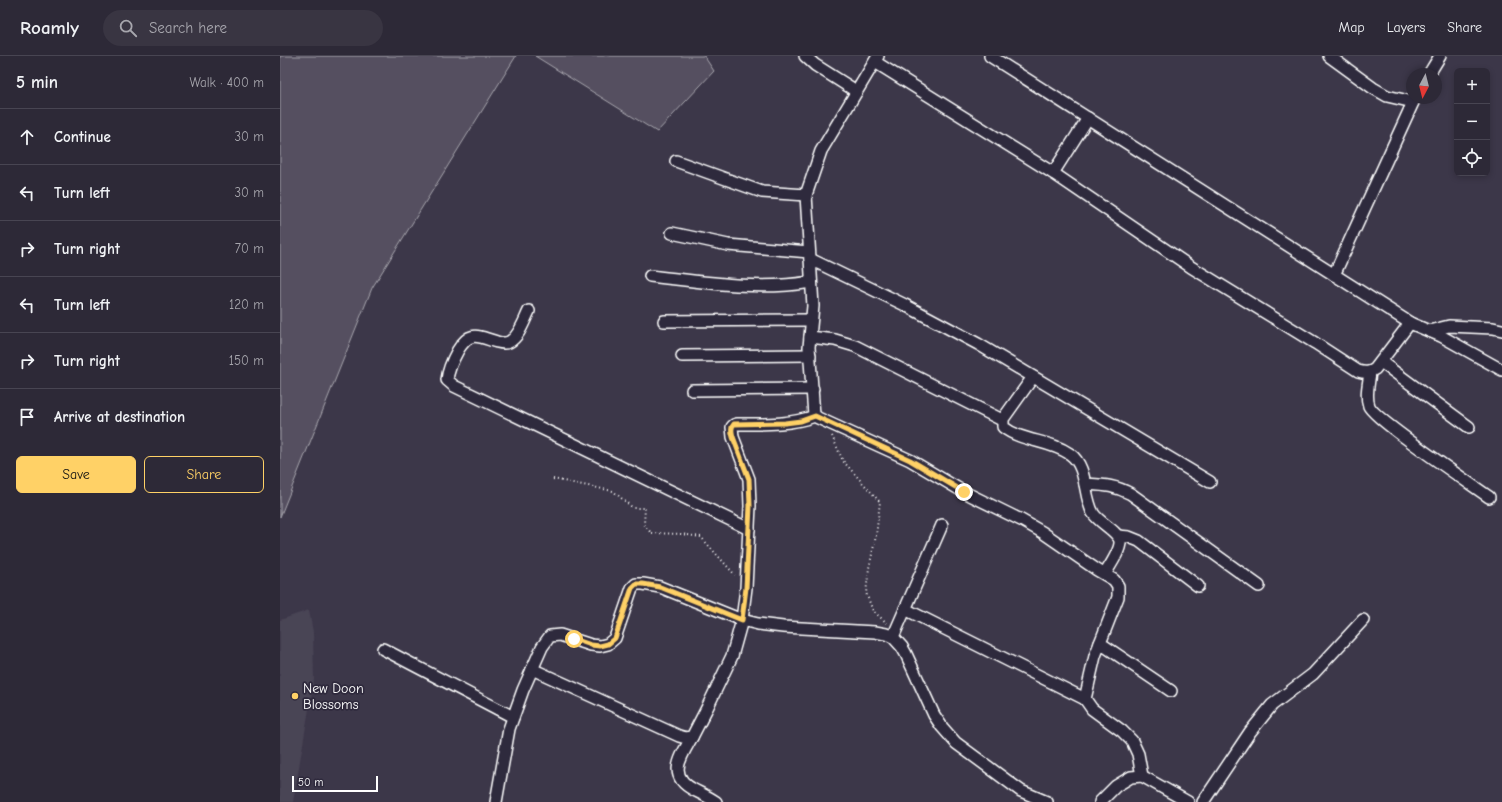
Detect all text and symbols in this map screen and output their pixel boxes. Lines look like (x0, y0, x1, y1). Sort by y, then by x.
search box (103, 10, 383, 46)
text: Roamly (20, 17, 79, 39)
icon: search (117, 17, 139, 39)
text: Search here (149, 19, 227, 37)
text: Map (1338, 19, 1365, 36)
text: Layers (1387, 19, 1425, 36)
text: Share (1447, 19, 1482, 36)
north arrow (1406, 68, 1442, 104)
map controls (1454, 68, 1490, 176)
button: + (1454, 68, 1490, 104)
text: 5 min (16, 73, 58, 92)
text: Walk · 400 m (190, 75, 264, 90)
button: − (1454, 104, 1490, 140)
icon: ahead (16, 126, 38, 148)
text: Continue (54, 128, 111, 146)
text: 30 m (234, 129, 264, 144)
button: locate (1454, 140, 1490, 176)
icon: left (16, 182, 38, 204)
text: Turn left (54, 184, 110, 202)
text: 30 m (234, 185, 264, 200)
icon: right (16, 238, 38, 260)
text: Turn right (54, 240, 120, 258)
text: 70 m (235, 241, 264, 256)
icon: left (16, 294, 38, 316)
text: Turn left (54, 296, 110, 314)
text: 120 m (229, 297, 264, 312)
icon: right (16, 350, 38, 372)
text: Turn right (54, 352, 120, 370)
text: 150 m (229, 353, 264, 368)
icon: arrive (16, 406, 38, 428)
text: Arrive at destination (54, 408, 185, 426)
button: Save (16, 456, 136, 493)
button: Share (144, 456, 264, 493)
route end (955, 483, 973, 501)
route start (565, 630, 583, 648)
place label: New Doon Blossoms (303, 680, 364, 713)
marker: New Doon Blossoms (290, 691, 300, 701)
scale bar (292, 774, 378, 793)
text: 50 m (298, 776, 323, 789)

